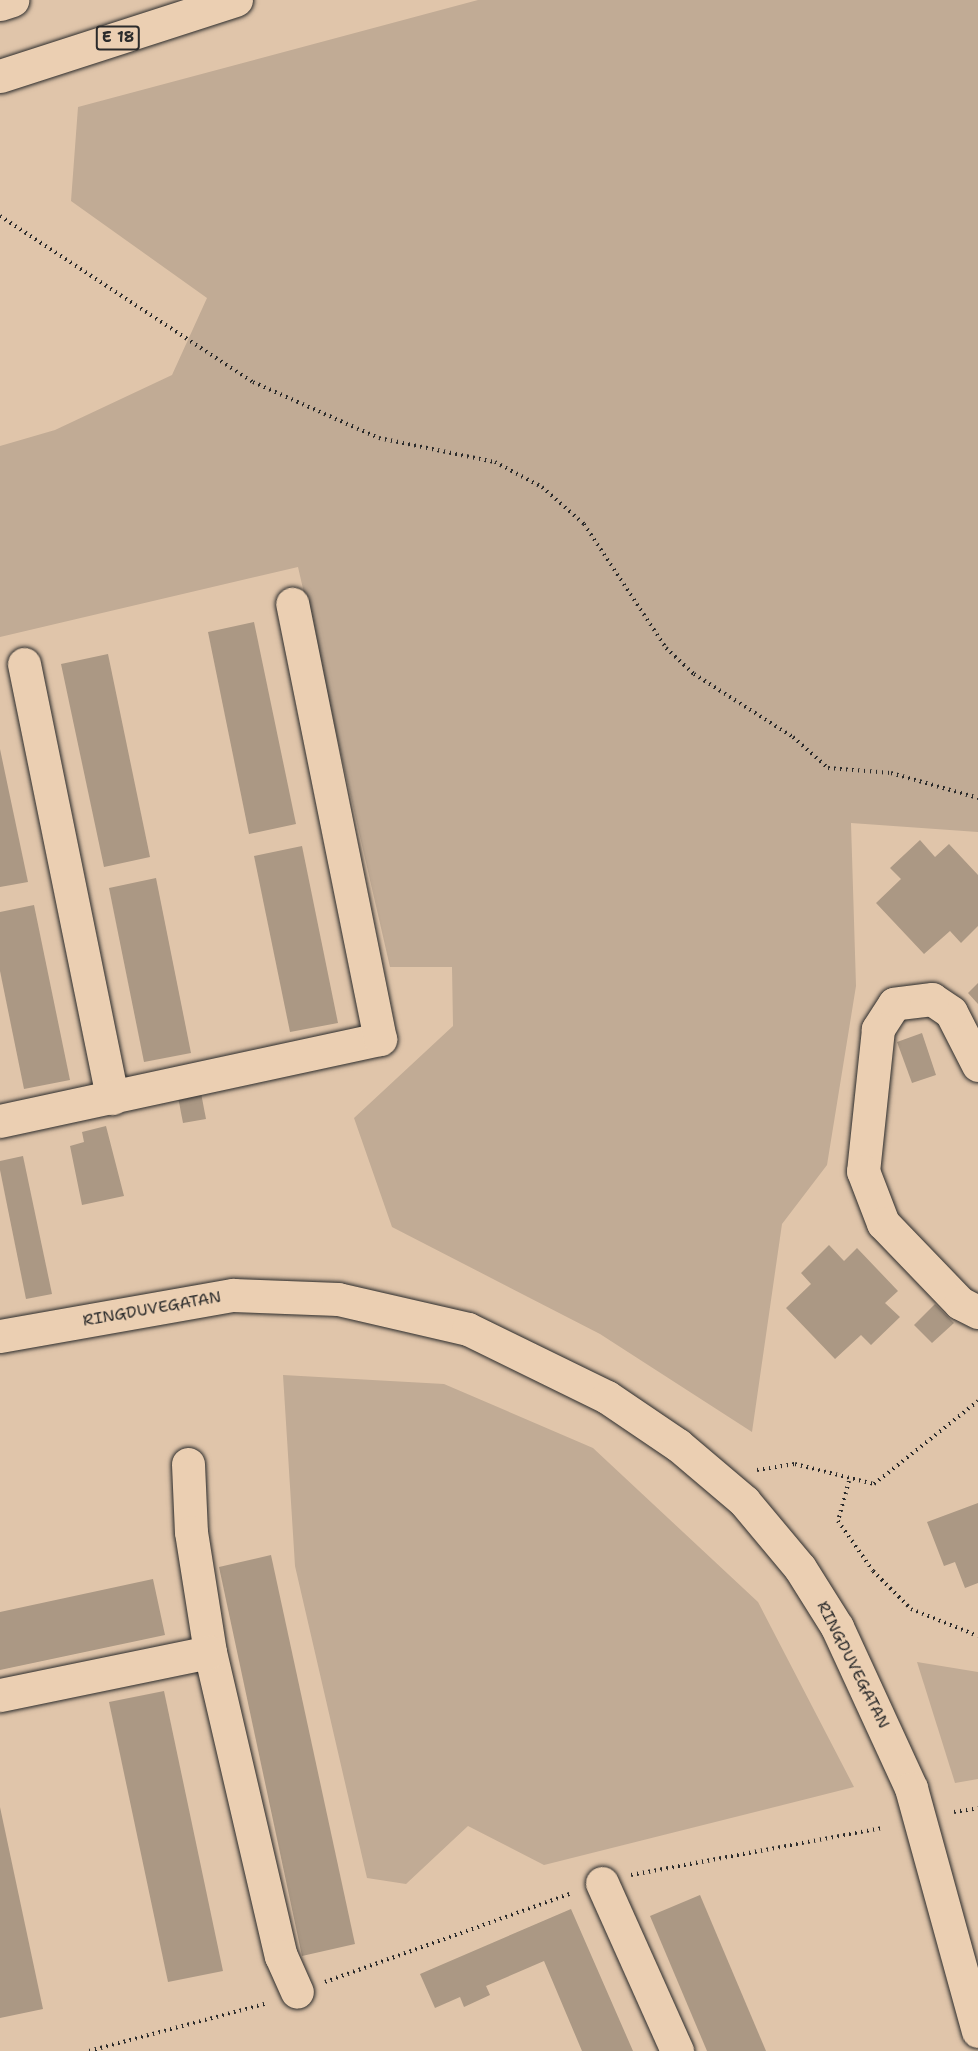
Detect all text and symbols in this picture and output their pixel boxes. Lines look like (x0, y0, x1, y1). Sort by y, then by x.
road number: E 18 (96, 26, 140, 50)
street label: RINGDUVEGATAN (81, 1287, 223, 1331)
street label: RINGDUVEGATAN (813, 1598, 893, 1732)

